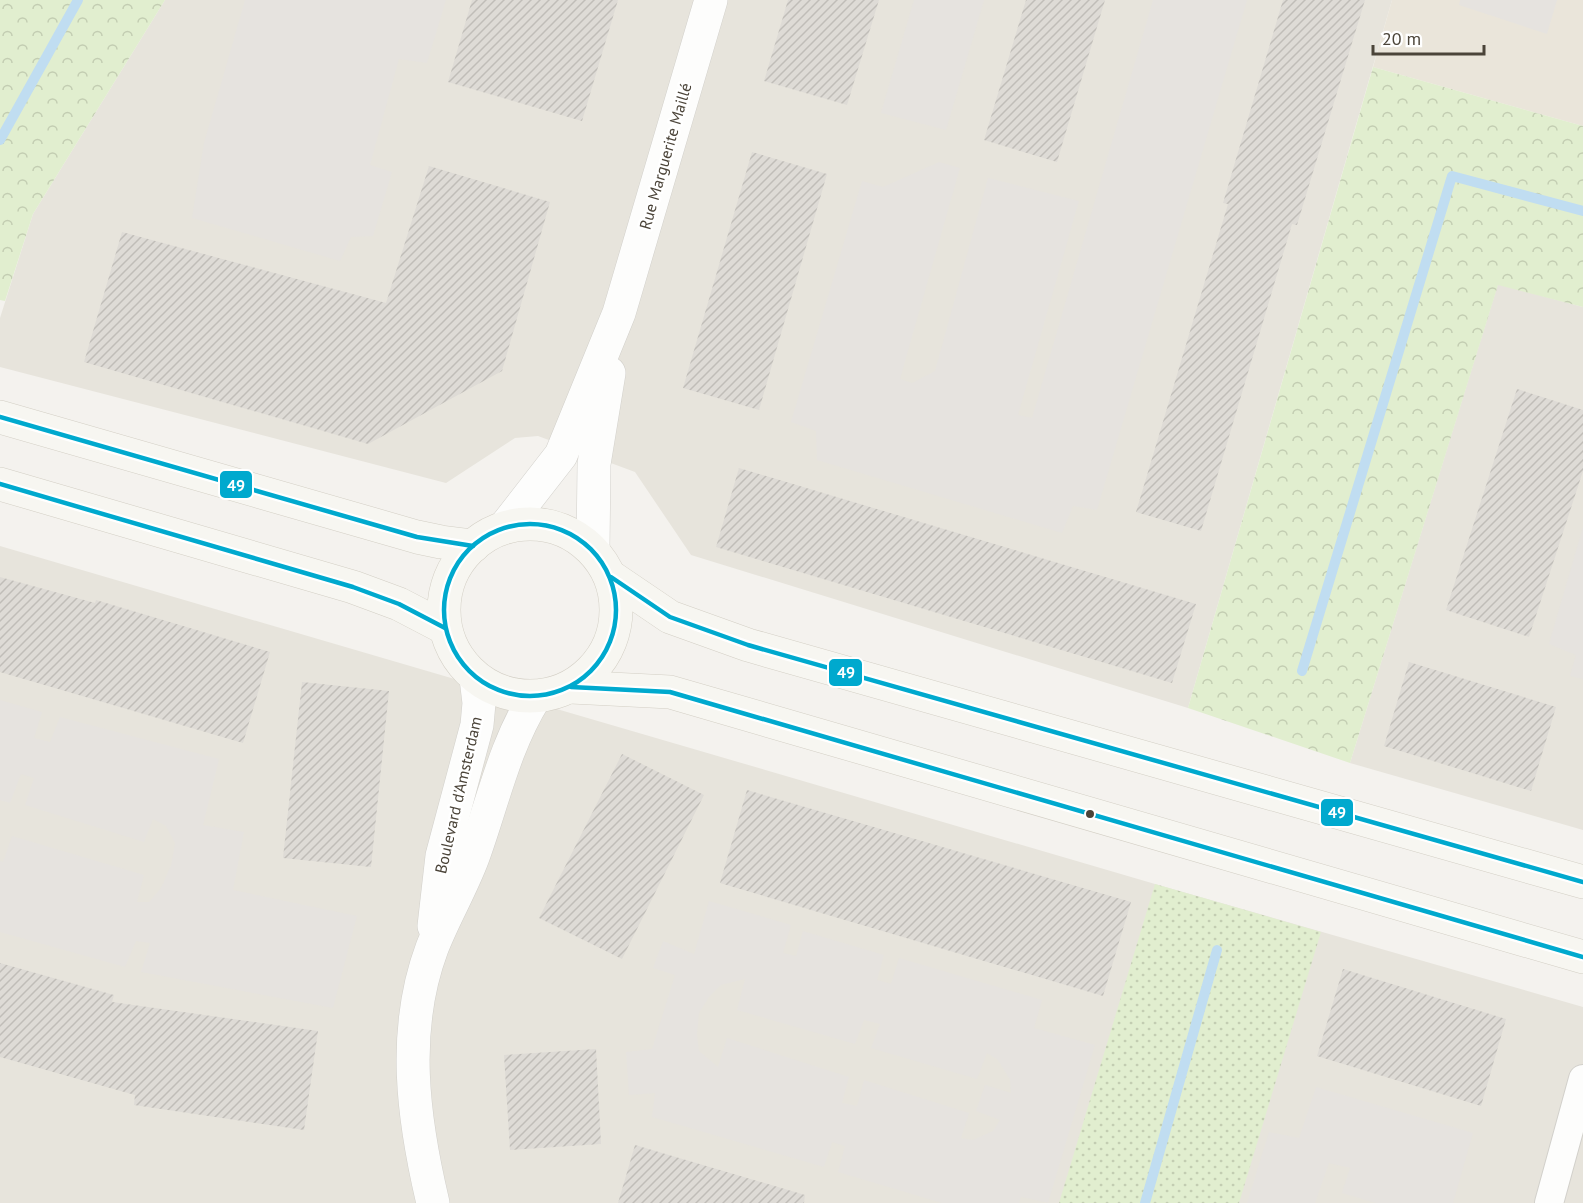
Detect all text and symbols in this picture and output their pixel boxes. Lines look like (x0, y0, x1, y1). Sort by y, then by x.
scale bar (1373, 18, 1484, 56)
text: 20 m (1382, 27, 1421, 50)
street label: Rue Marguerite Maillé (635, 80, 695, 232)
line badge: 49 (219, 470, 253, 499)
text: 49 (227, 475, 245, 495)
line badge: 49 (828, 658, 863, 687)
text: 49 (837, 662, 855, 682)
street label: Boulevard d'Amsterdam (430, 715, 486, 875)
line badge: 49 (1320, 798, 1354, 827)
text: 49 (1328, 802, 1346, 822)
unlabelled marker (1084, 808, 1096, 820)

